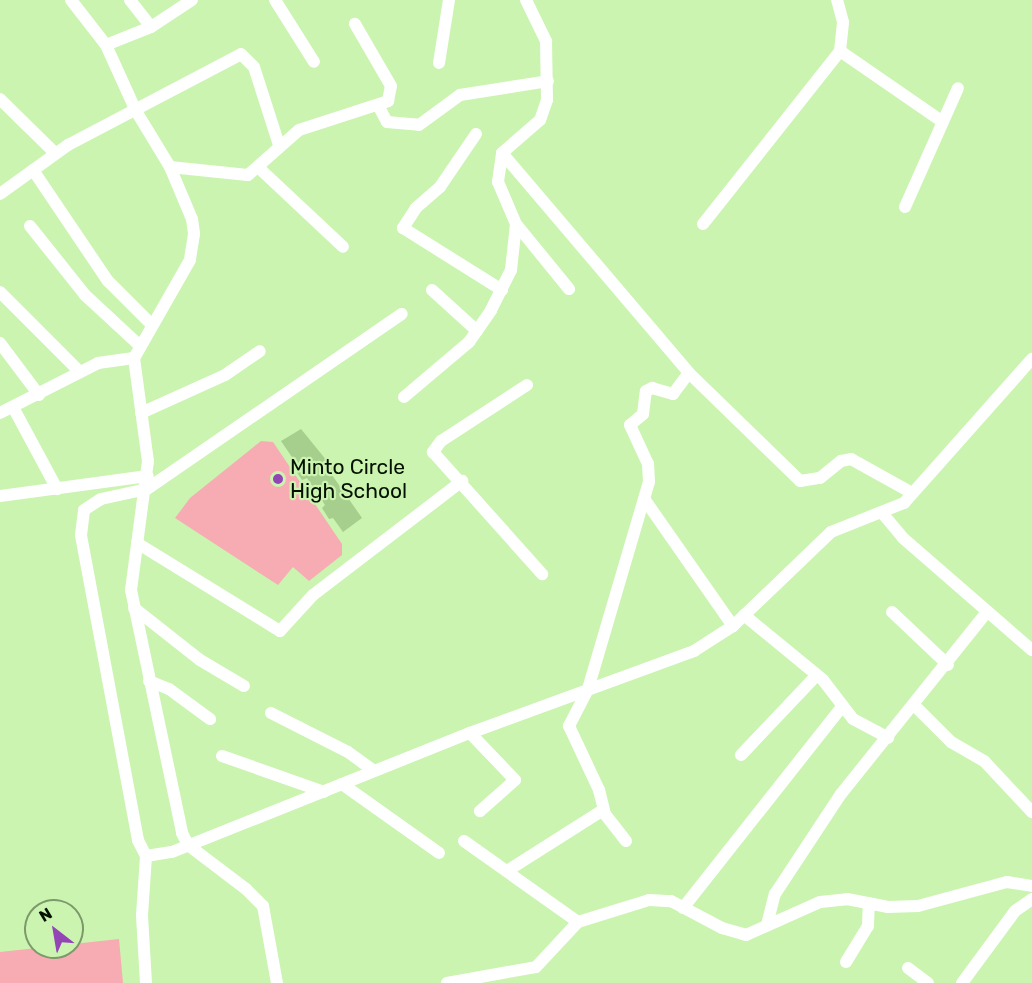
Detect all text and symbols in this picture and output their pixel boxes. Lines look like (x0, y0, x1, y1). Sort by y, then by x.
place label: Minto Circle High School (290, 454, 407, 504)
marker: Minto Circle High School (271, 472, 285, 486)
north arrow (24, 899, 84, 959)
text: N (36, 904, 55, 926)

